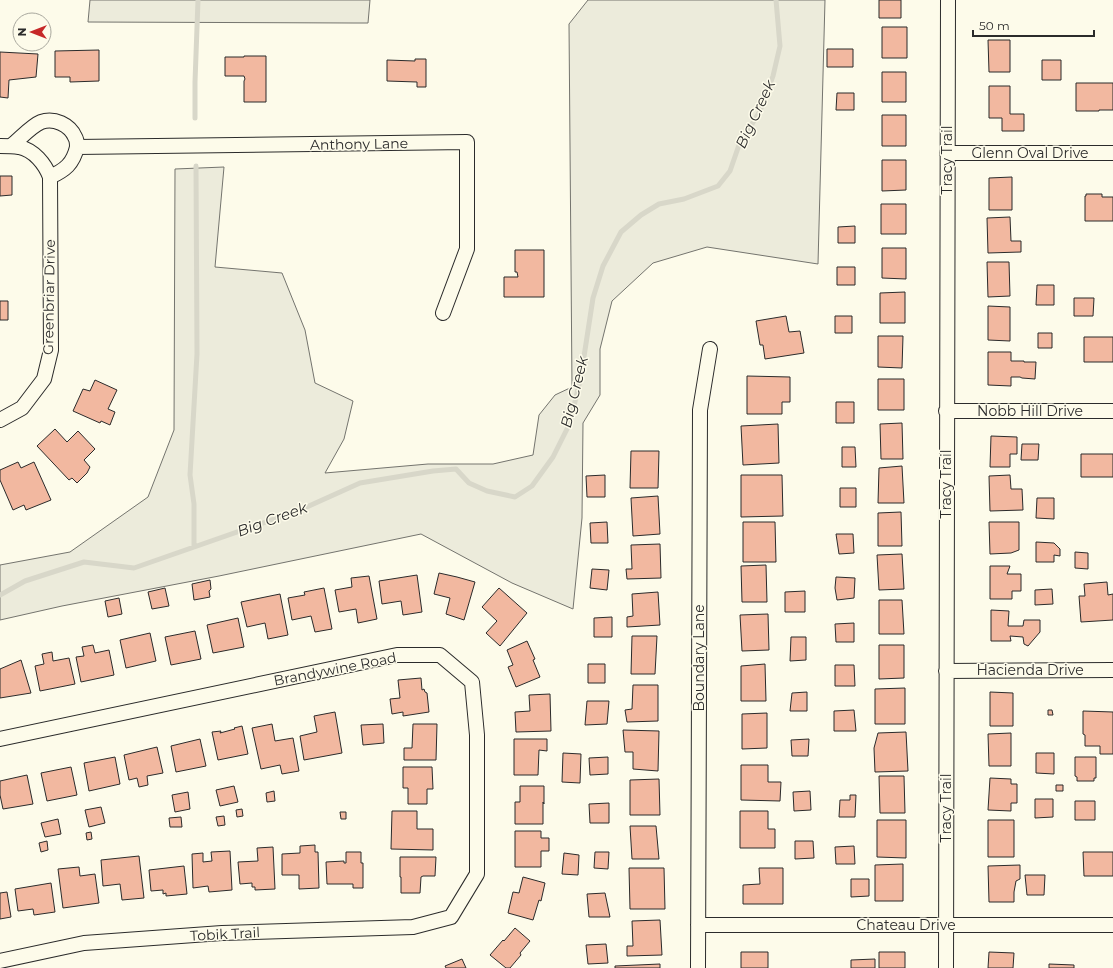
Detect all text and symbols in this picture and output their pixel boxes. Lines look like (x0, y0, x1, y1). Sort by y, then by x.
north arrow (12, 12, 52, 52)
scale bar (973, 12, 1094, 38)
text: 50 m (979, 18, 1010, 33)
text: N (15, 28, 29, 36)
water label: Big Creek (731, 76, 780, 151)
street label: Tracy Trail (938, 126, 956, 194)
street label: Anthony Lane (310, 134, 408, 154)
street label: Glenn Oval Drive (971, 144, 1089, 162)
street label: Greenbriar Drive (39, 239, 59, 355)
water label: Big Creek (556, 353, 592, 430)
street label: Nobb Hill Drive (977, 402, 1083, 420)
street label: Tracy Trail (937, 450, 955, 518)
water label: Big Creek (234, 497, 311, 540)
street label: Boundary Lane (690, 604, 708, 712)
street label: Brandywine Road (272, 648, 398, 690)
street label: Hacienda Drive (976, 661, 1084, 679)
street label: Tracy Trail (937, 774, 955, 842)
street label: Chateau Drive (856, 916, 956, 934)
street label: Tobik Trail (190, 923, 260, 945)

